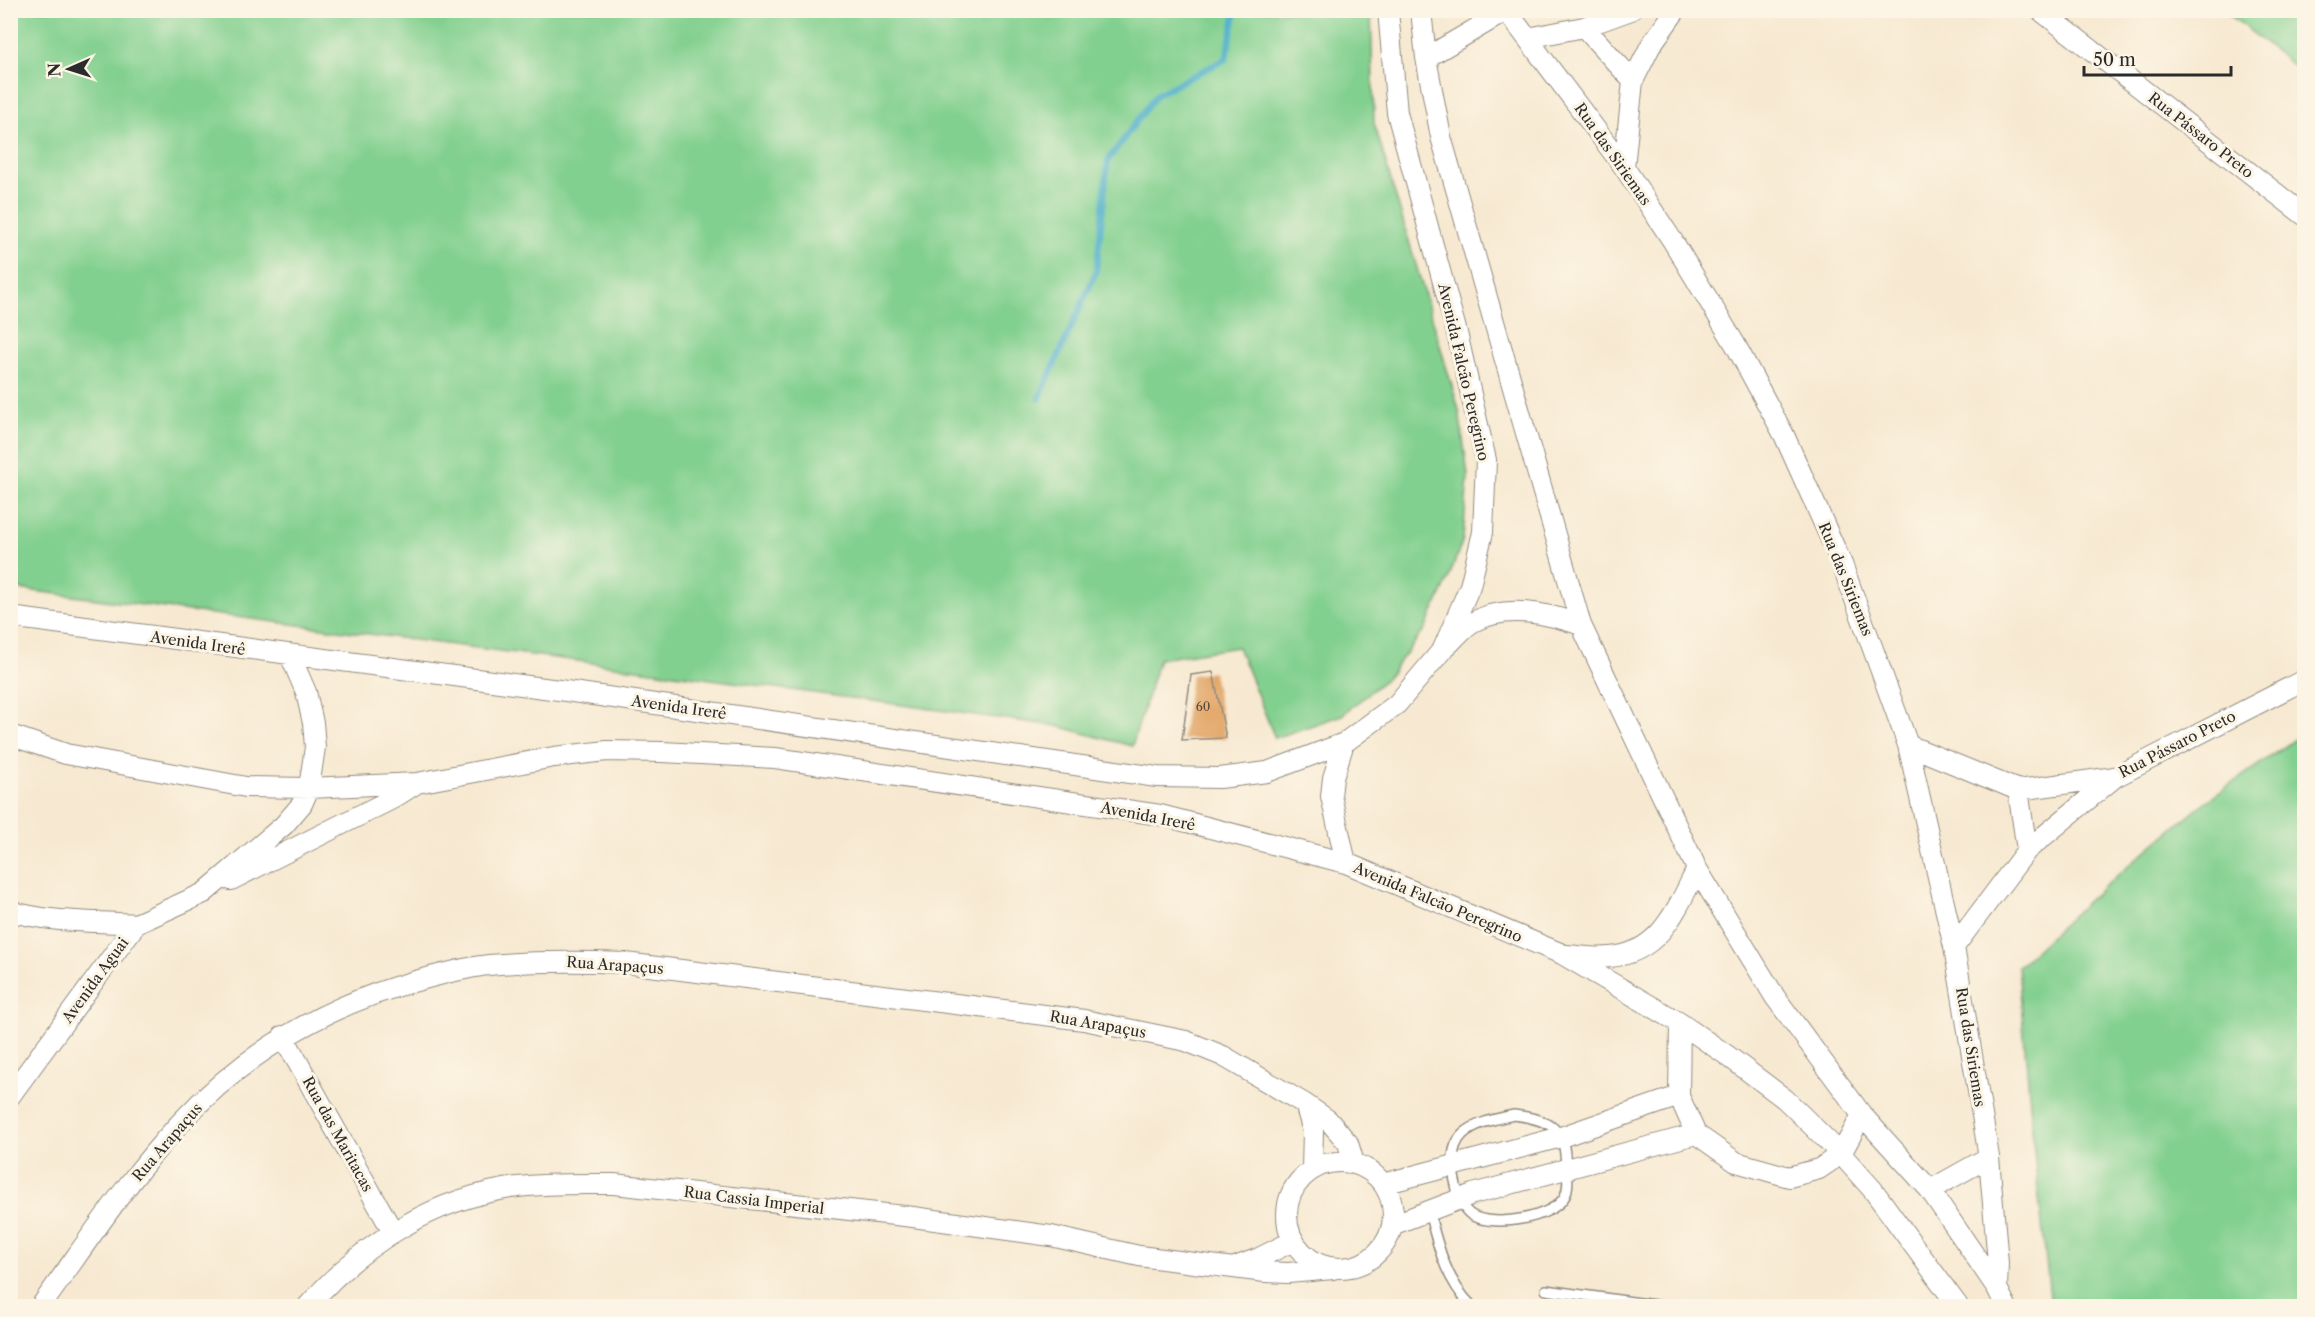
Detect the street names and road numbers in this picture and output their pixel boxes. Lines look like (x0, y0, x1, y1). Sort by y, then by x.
street label: Rua Pássaro Preto (2144, 88, 2258, 182)
street label: Rua das Siriemas (1571, 99, 1655, 209)
street label: Avenida Falcão Peregrino (1434, 280, 1494, 463)
street label: Rua das Siriemas (1815, 519, 1877, 639)
street label: Avenida Irerê (148, 627, 247, 659)
street label: Avenida Irerê (629, 691, 728, 723)
street label: Rua Pássaro Preto (2115, 706, 2239, 782)
street label: Avenida Irerê (1098, 797, 1197, 834)
street label: Avenida Falcão Peregrino (1350, 857, 1525, 946)
street label: Avenida Aguai (57, 933, 133, 1027)
street label: Rua Arapaçus (566, 952, 664, 978)
street label: Rua das Siriemas (1952, 986, 1990, 1108)
street label: Rua Arapaçus (1048, 1006, 1148, 1042)
street label: Rua das Maritacas (298, 1073, 378, 1195)
street label: Rua Arapaçus (128, 1099, 206, 1185)
street label: Rua Cassia Imperial (683, 1182, 826, 1218)

